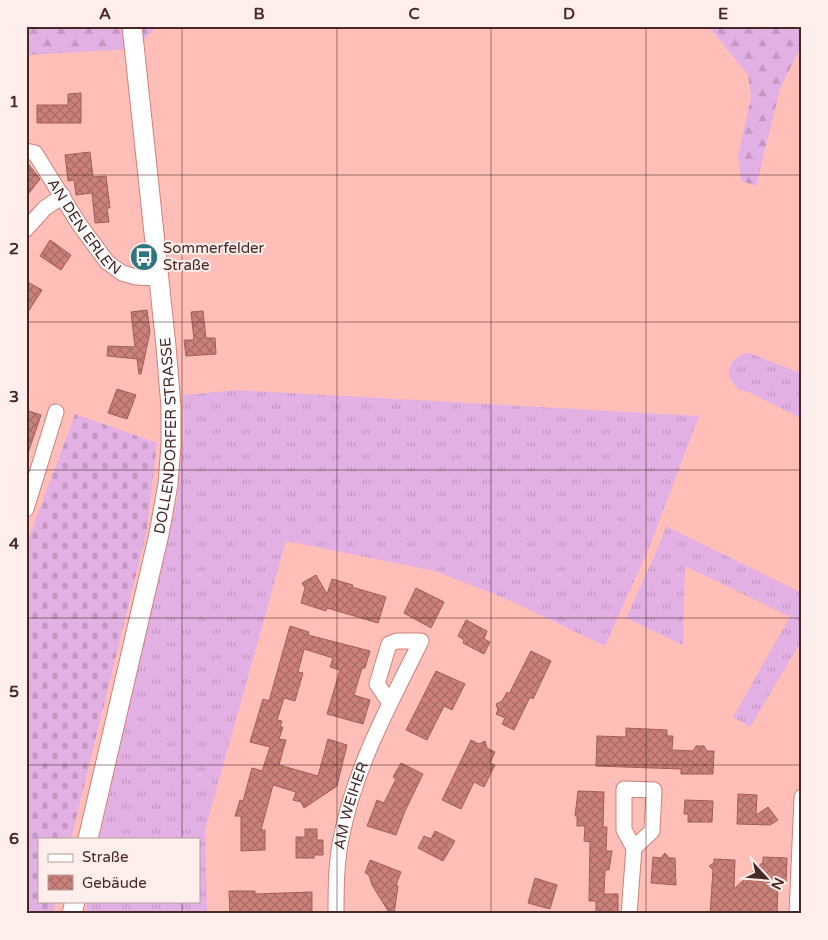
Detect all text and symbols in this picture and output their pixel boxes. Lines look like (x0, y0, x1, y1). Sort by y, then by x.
text: A (99, 4, 111, 24)
text: B (253, 4, 265, 24)
text: C (408, 4, 420, 24)
text: D (563, 4, 575, 24)
text: E (718, 4, 728, 24)
text: 1 (9, 92, 19, 112)
street label: AN DEN ERLEN (44, 175, 125, 278)
text: 2 (9, 239, 19, 259)
place label: Sommerfelder Straße (163, 239, 265, 274)
bus stop icon: Sommerfelder Straße (129, 242, 159, 272)
street label: DOLLENDORFER STRASSE (150, 337, 180, 536)
text: 3 (9, 387, 19, 407)
text: 4 (9, 534, 19, 554)
text: 5 (9, 682, 19, 702)
street label: AM WEIHER (330, 759, 372, 851)
text: 6 (9, 829, 19, 849)
legend (38, 838, 200, 902)
text: Straße (82, 848, 128, 866)
north arrow (740, 852, 790, 902)
text: Gebäude (82, 874, 147, 892)
text: N (767, 875, 787, 892)

